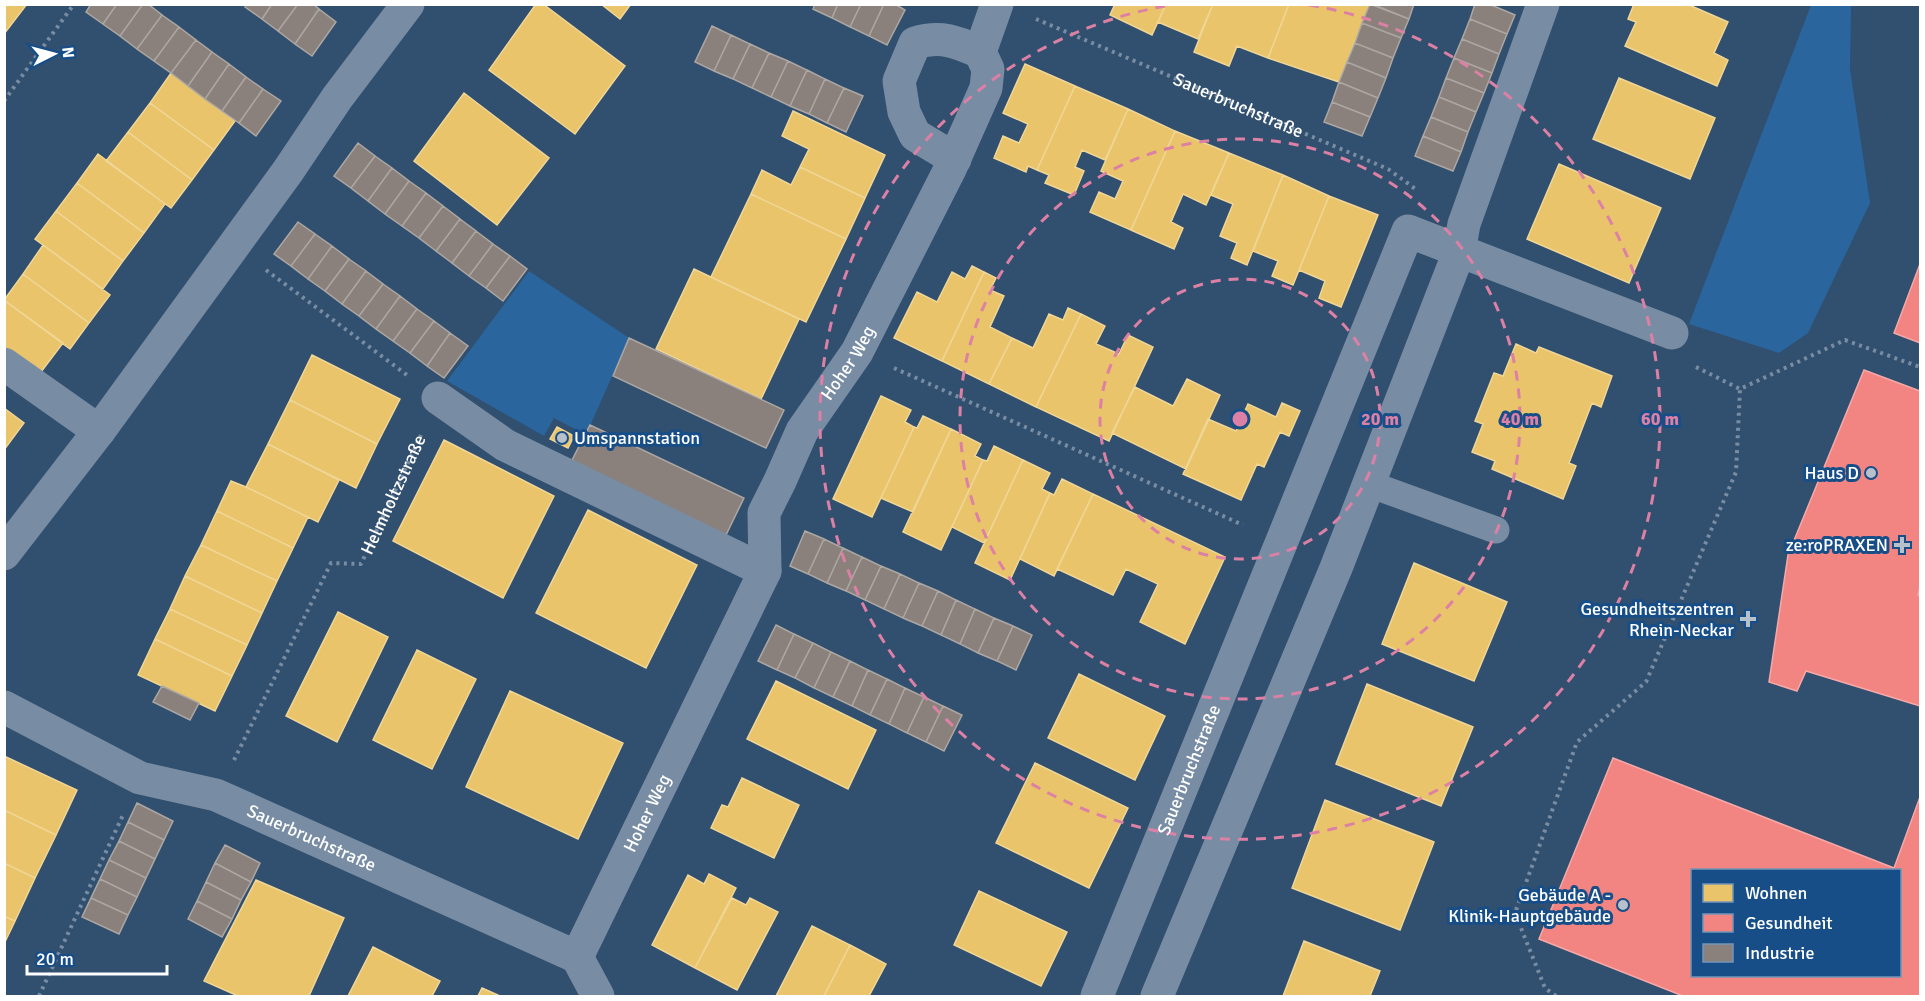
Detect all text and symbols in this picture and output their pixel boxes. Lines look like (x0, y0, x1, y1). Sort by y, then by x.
north arrow (24, 24, 84, 84)
text: N (57, 46, 78, 59)
street label: Sauerbruchstraße (1170, 68, 1307, 143)
street label: Hoher Weg (816, 322, 880, 404)
text: 20 m (1361, 408, 1399, 430)
text: 40 m (1501, 408, 1539, 430)
text: 60 m (1641, 408, 1679, 430)
centre of rings (1230, 409, 1250, 429)
place label: Umspannstation (574, 427, 700, 449)
street label: Helmholtzstraße (356, 431, 431, 558)
marker: Umspannstation (555, 431, 569, 445)
place label: Haus D (1804, 462, 1859, 484)
marker: Haus D (1864, 466, 1878, 480)
place label: ze:roPRAXEN (1786, 534, 1888, 556)
marker: ze:roPRAXEN (1893, 536, 1911, 554)
place label: Gesundheitszentren Rhein-Neckar (1581, 598, 1734, 641)
marker: Gesundheitszentren Rhein-Neckar (1739, 610, 1757, 628)
street label: Sauerbruchstraße (1153, 701, 1225, 838)
street label: Hoher Weg (619, 771, 675, 856)
street label: Sauerbruchstraße (244, 799, 379, 876)
legend (1691, 869, 1901, 977)
text: Wohnen (1745, 882, 1807, 904)
place label: Gebäude A - Klinik-Hauptgebäude (1448, 884, 1611, 927)
marker: Gebäude A - Klinik-Hauptgebäude (1616, 898, 1630, 912)
text: Gesundheit (1745, 912, 1833, 934)
scale bar (27, 938, 166, 976)
text: Industrie (1745, 942, 1815, 964)
text: 20 m (36, 948, 74, 970)

